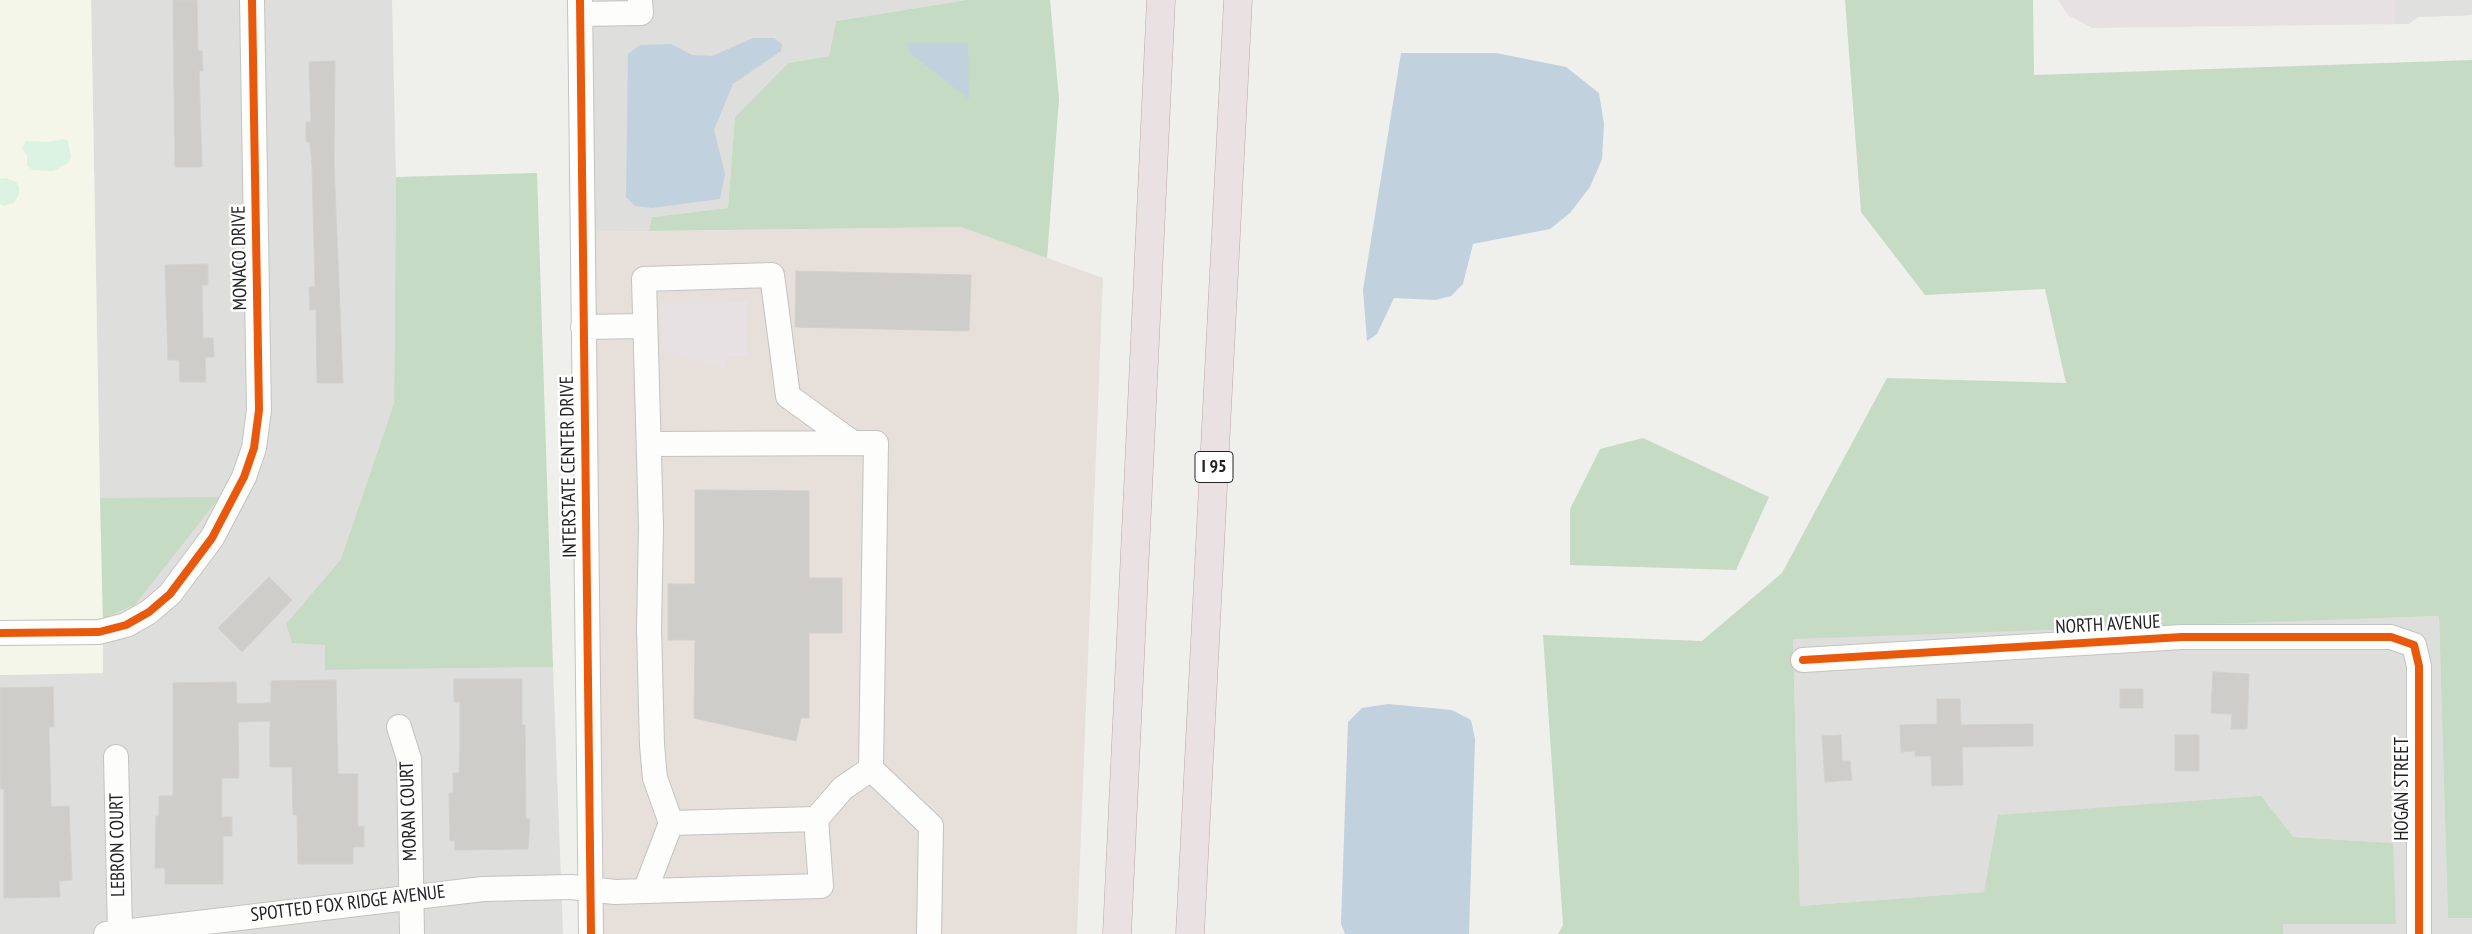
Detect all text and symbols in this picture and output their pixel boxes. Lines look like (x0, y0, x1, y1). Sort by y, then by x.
street label: MONACO DRIVE (228, 206, 252, 310)
street label: INTERSTATE CENTER DRIVE (556, 376, 582, 558)
road number: I 95 (1195, 452, 1233, 482)
street label: NORTH AVENUE (2055, 611, 2161, 639)
street label: HOGAN STREET (2392, 737, 2414, 841)
street label: MORAN COURT (396, 761, 422, 861)
street label: LEBRON COURT (106, 793, 130, 897)
street label: SPOTTED FOX RIDGE AVENUE (250, 881, 446, 927)

